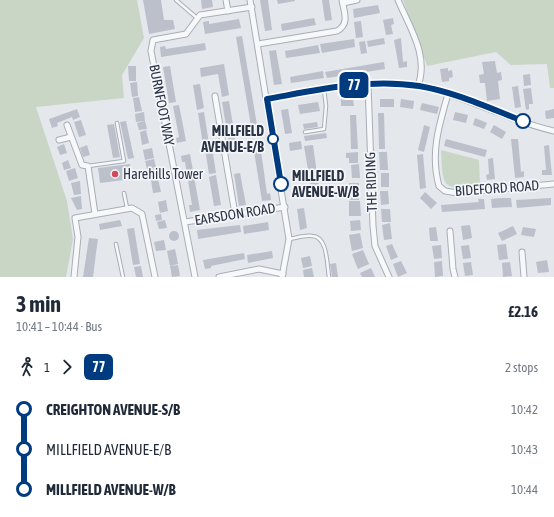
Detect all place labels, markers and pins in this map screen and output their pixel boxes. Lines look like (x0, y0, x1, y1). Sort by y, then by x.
unlabelled marker (515, 113, 531, 129)
place label: MILLFIELD AVENUE-E/B (200, 123, 264, 155)
marker: MILLFIELD AVENUE-E/B (267, 133, 279, 145)
place label: Harehills Tower (123, 166, 204, 182)
place label: MILLFIELD AVENUE-W/B (291, 168, 359, 200)
marker: Harehills Tower (110, 169, 120, 179)
marker: MILLFIELD AVENUE-W/B (273, 176, 289, 192)

